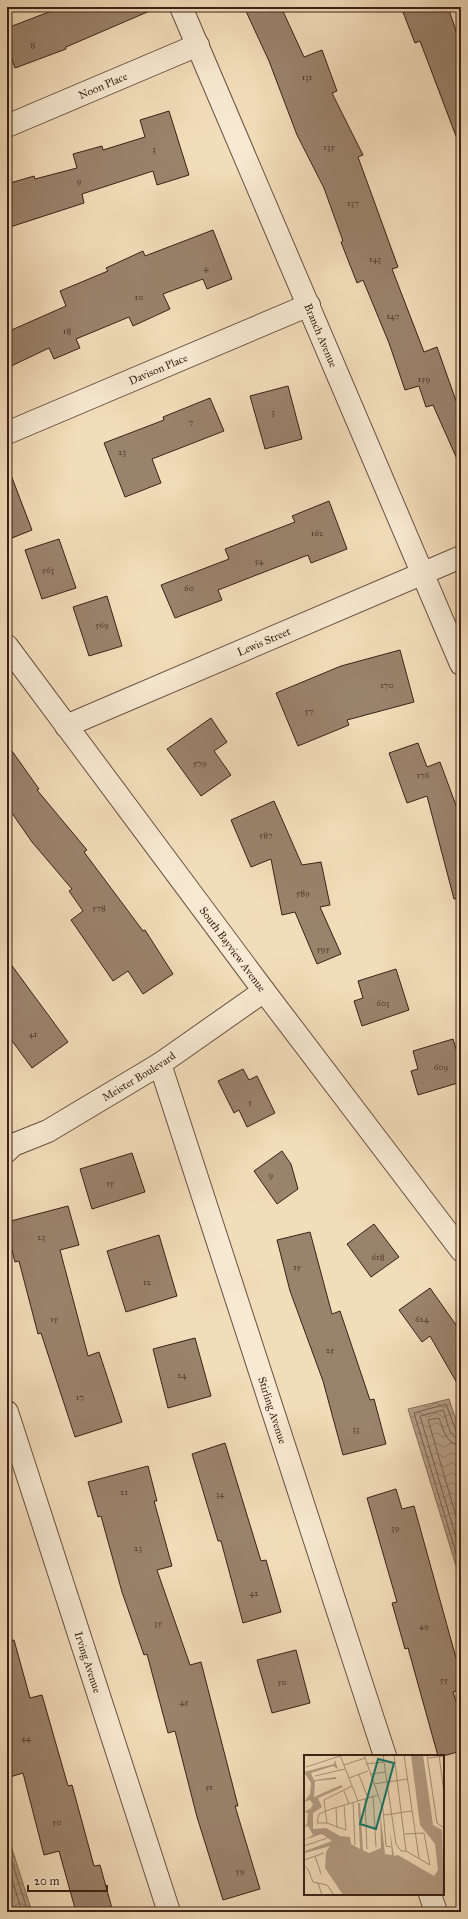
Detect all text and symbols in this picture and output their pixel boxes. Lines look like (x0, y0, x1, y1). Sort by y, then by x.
house number: 8 (31, 39, 36, 50)
street label: Noon Place (76, 69, 130, 102)
house number: 131 (302, 71, 313, 82)
house number: 135 (323, 141, 335, 152)
house number: 3 (152, 143, 156, 154)
house number: 9 (77, 175, 82, 186)
house number: 137 (347, 197, 359, 208)
house number: 143 (369, 253, 381, 264)
house number: 4 (203, 262, 209, 273)
house number: 10 (135, 291, 143, 302)
street label: Branch Avenue (302, 301, 340, 370)
house number: 147 (387, 310, 400, 321)
house number: 18 (63, 325, 71, 336)
street label: Davison Place (127, 351, 190, 387)
house number: 159 (418, 373, 430, 384)
house number: 3 (271, 406, 275, 417)
house number: 7 (189, 416, 194, 427)
house number: 23 (118, 446, 126, 457)
house number: 162 (311, 527, 324, 538)
house number: 54 (255, 555, 264, 566)
house number: 563 (42, 564, 55, 575)
house number: 60 (184, 582, 194, 593)
house number: 569 (95, 619, 109, 630)
street label: Lewis Street (235, 624, 292, 659)
house number: 170 (380, 679, 394, 690)
house number: 57 (305, 705, 314, 716)
house number: 579 (193, 757, 207, 768)
house number: 176 (417, 769, 430, 780)
house number: 587 (259, 829, 273, 840)
house number: 589 (296, 887, 310, 898)
house number: 578 (92, 902, 106, 913)
street label: South Bayview Avenue (197, 904, 269, 995)
house number: 595 (316, 943, 330, 954)
house number: 603 (376, 997, 390, 1008)
house number: 41 (29, 1028, 38, 1039)
street label: Meister Boulevard (100, 1049, 178, 1104)
house number: 609 (434, 1061, 449, 1072)
house number: 5 (248, 1096, 253, 1107)
house number: 9 (269, 1169, 274, 1180)
house number: 15 (106, 1177, 115, 1188)
house number: 23 (37, 1231, 45, 1242)
house number: 618 (372, 1251, 385, 1262)
house number: 15 (293, 1261, 302, 1272)
house number: 12 (143, 1276, 152, 1287)
house number: 15 (50, 1313, 59, 1324)
house number: 624 (415, 1313, 430, 1324)
house number: 25 (326, 1344, 335, 1355)
house number: 24 (177, 1369, 188, 1380)
street label: Stirling Avenue (256, 1375, 290, 1446)
house number: 17 (76, 1391, 84, 1402)
house number: 33 (352, 1423, 360, 1434)
house number: 21 (120, 1486, 128, 1497)
house number: 34 (216, 1488, 225, 1499)
house number: 39 (391, 1522, 399, 1533)
house number: 23 (134, 1542, 142, 1553)
house number: 42 (249, 1587, 259, 1598)
house number: 35 (154, 1617, 163, 1628)
house number: 49 (419, 1620, 429, 1631)
street label: Irving Avenue (72, 1630, 104, 1695)
house number: 55 (440, 1674, 449, 1685)
house number: 50 (277, 1676, 287, 1687)
house number: 45 (179, 1696, 189, 1707)
house number: 44 (21, 1732, 32, 1743)
inset map (304, 1755, 444, 1895)
house number: 51 (205, 1781, 213, 1792)
house number: 50 (52, 1816, 62, 1827)
house number: 59 (235, 1865, 245, 1876)
scale bar (28, 1867, 107, 1893)
text: 20 m (34, 1874, 60, 1888)

